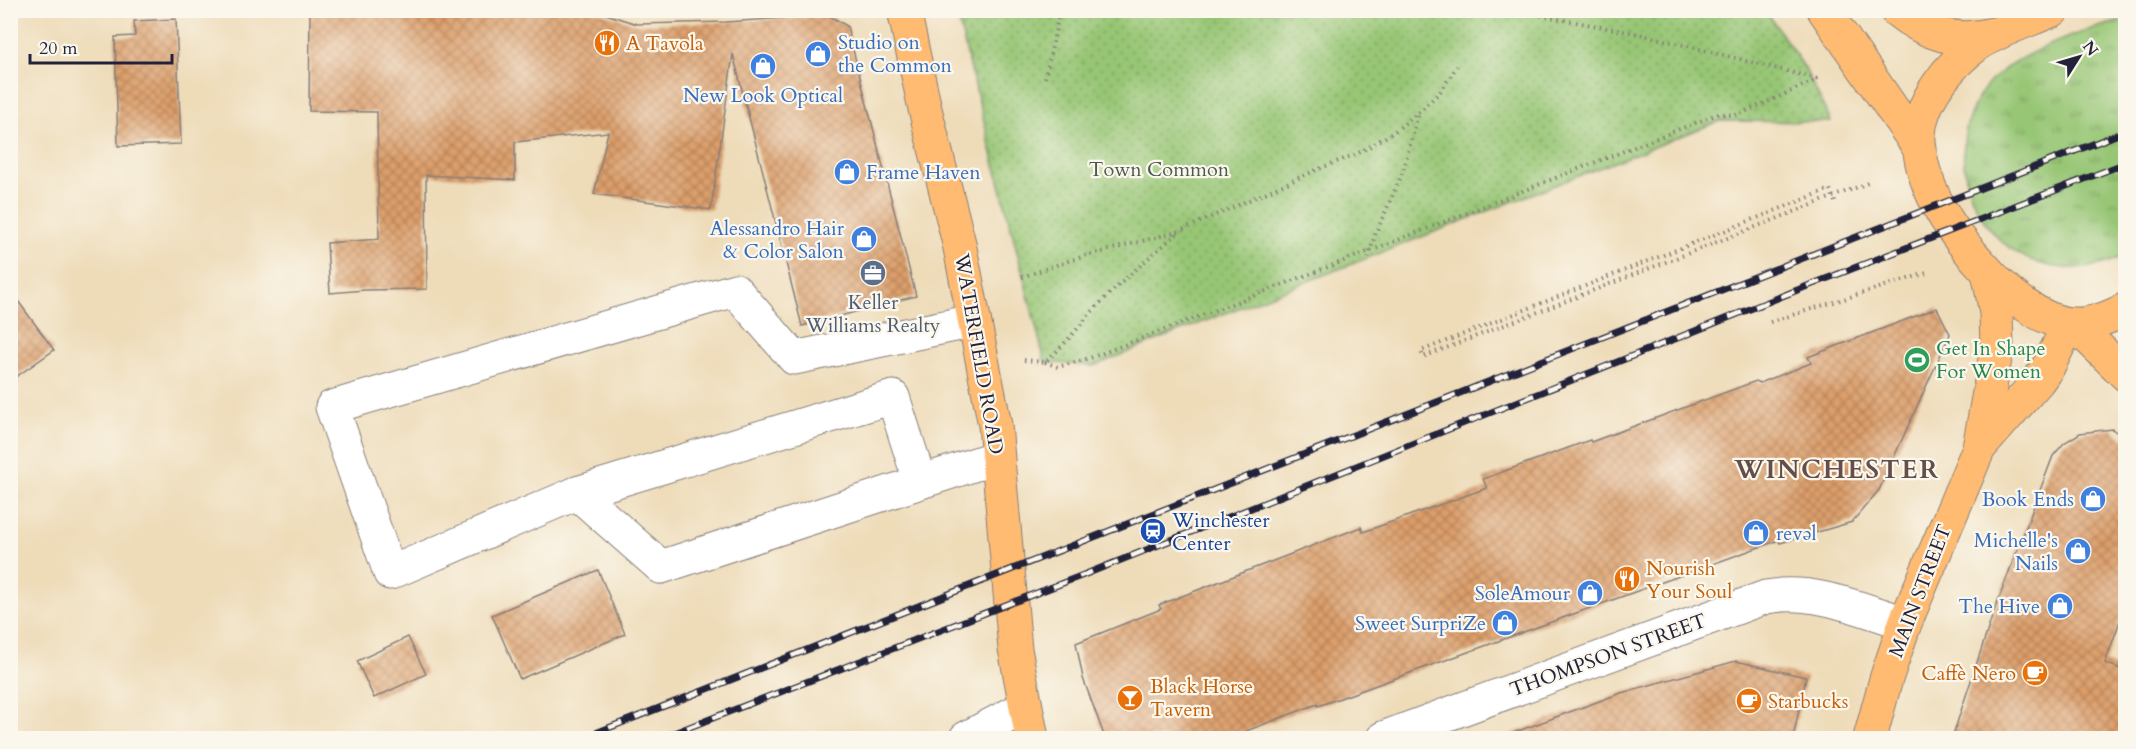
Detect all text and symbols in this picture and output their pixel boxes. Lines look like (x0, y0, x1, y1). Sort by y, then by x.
scale bar (30, 27, 172, 65)
north arrow (2049, 27, 2109, 87)
restaurant icon: A Tavola (592, 28, 622, 58)
place label: Studio on the Common (838, 29, 952, 79)
place label: A Tavola (626, 30, 704, 57)
text: 20 m (39, 36, 78, 61)
text: N (2077, 36, 2103, 61)
shop icon: Studio on the Common (803, 39, 833, 69)
shop icon: New Look Optical (748, 51, 778, 81)
place label: New Look Optical (683, 82, 843, 109)
park label: Town Common (1089, 156, 1230, 183)
shop icon: Frame Haven (832, 157, 862, 187)
place label: Frame Haven (866, 159, 981, 186)
place label: Alessandro Hair & Color Salon (710, 215, 845, 265)
shop icon: Alessandro Hair & Color Salon (849, 224, 879, 254)
street label: WATERFIELD ROAD (948, 251, 1010, 456)
office icon: Keller Williams Realty (858, 258, 888, 288)
place label: Keller Williams Realty (805, 289, 941, 339)
place label: Get In Shape For Women (1936, 335, 2046, 385)
sports icon: Get In Shape For Women (1902, 345, 1932, 375)
district label: WINCHESTER (1733, 452, 1940, 487)
shop icon: Book Ends (2078, 484, 2108, 514)
place label: Book Ends (1982, 486, 2074, 513)
place label: Winchester Center (1171, 507, 1270, 557)
station icon: Winchester Center (1138, 516, 1168, 546)
shop icon: revəl (1741, 518, 1771, 548)
place label: revəl (1776, 520, 1817, 547)
street label: MAIN STREET (1882, 520, 1958, 661)
place label: Michelle's Nails (1974, 527, 2058, 577)
shop icon: Michelle's Nails (2063, 536, 2093, 566)
place label: Nourish Your Soul (1646, 555, 1732, 605)
restaurant icon: Nourish Your Soul (1612, 564, 1642, 594)
shop icon: SoleAmour (1575, 578, 1605, 608)
place label: SoleAmour (1475, 580, 1571, 607)
shop icon: The Hive (2045, 591, 2075, 621)
place label: The Hive (1958, 593, 2040, 620)
street label: THOMPSON STREET (1506, 607, 1710, 703)
shop icon: Sweet SurpriZe (1490, 608, 1520, 638)
place label: Sweet SurpriZe (1355, 610, 1486, 637)
cafe icon: Caffè Nero (2020, 658, 2050, 688)
place label: Caffè Nero (1921, 660, 2016, 687)
place label: Black Horse Tavern (1150, 673, 1253, 723)
bar icon: Black Horse Tavern (1115, 683, 1145, 713)
cafe icon: Starbucks (1734, 686, 1764, 716)
place label: Starbucks (1768, 688, 1849, 715)

